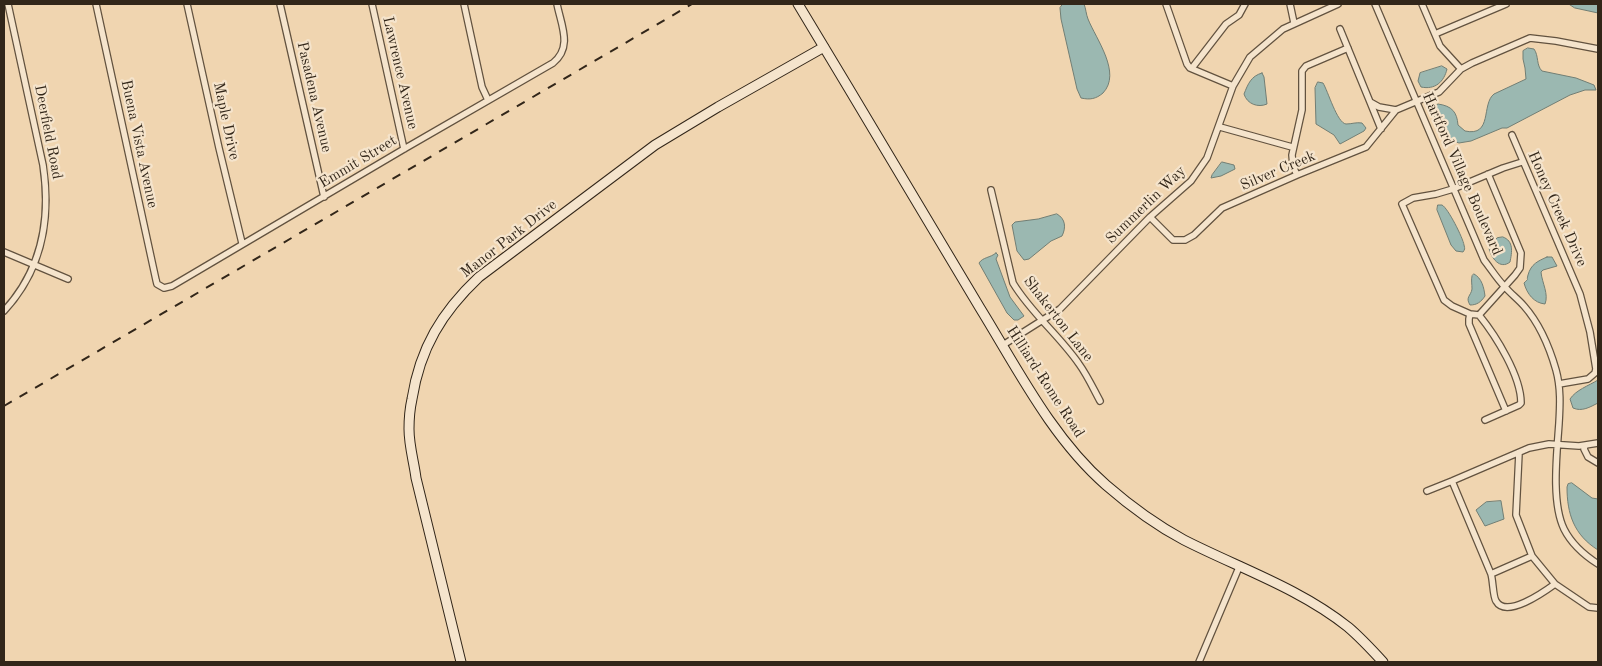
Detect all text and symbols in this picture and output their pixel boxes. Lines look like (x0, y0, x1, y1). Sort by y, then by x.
street label: Lawrence Avenue (378, 15, 422, 131)
street label: Pasadena Avenue (293, 40, 335, 154)
street label: Buena Vista Avenue (117, 78, 161, 210)
street label: Maple Drive (209, 81, 243, 161)
street label: Deerfield Road (30, 83, 66, 181)
street label: Hartford Village Boulevard (1418, 90, 1506, 258)
street label: Emmit Street (316, 132, 400, 192)
street label: Silver Creek (1238, 147, 1318, 195)
street label: Honey Creek Drive (1523, 148, 1591, 270)
street label: Summerlin Way (1102, 162, 1190, 248)
street label: Manor Park Drive (457, 196, 561, 282)
street label: Shakerton Lane (1019, 273, 1097, 365)
street label: Hilliard-Rome Road (1002, 323, 1088, 441)

